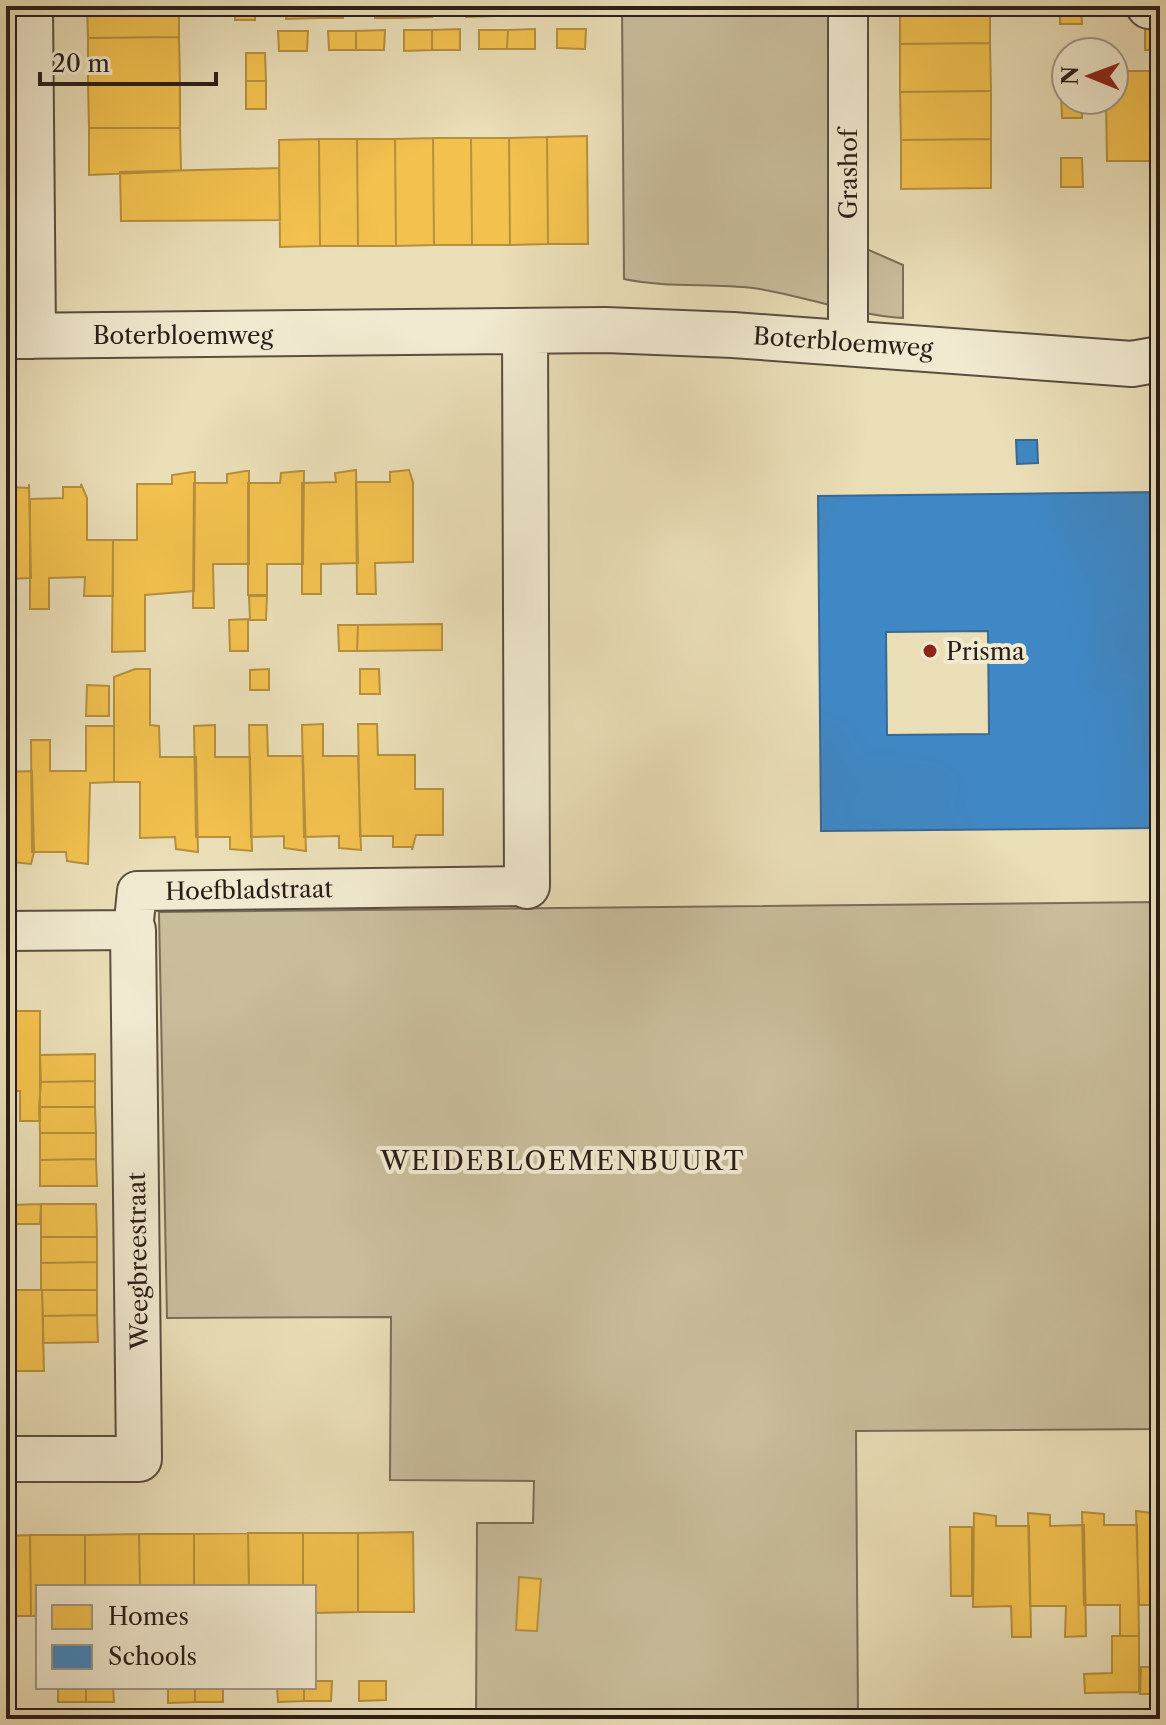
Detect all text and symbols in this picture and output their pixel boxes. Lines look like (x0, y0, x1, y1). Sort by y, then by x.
scale bar (40, 36, 216, 86)
north arrow (1050, 36, 1130, 116)
text: 20 m (52, 49, 110, 78)
text: N (1057, 66, 1084, 85)
street label: Grashof (834, 126, 863, 219)
street label: Boterbloemweg (93, 321, 273, 350)
street label: Boterbloemweg (752, 321, 934, 363)
place label: Prisma (946, 637, 1025, 666)
marker: Prisma (921, 642, 939, 660)
street label: Hoefbladstraat (165, 874, 334, 906)
district label: WEIDEBLOEMENBUURT (379, 1145, 746, 1177)
street label: Weegbreestraat (122, 1171, 154, 1351)
legend (36, 1585, 316, 1689)
text: Homes (108, 1602, 189, 1631)
text: Schools (108, 1642, 197, 1671)

